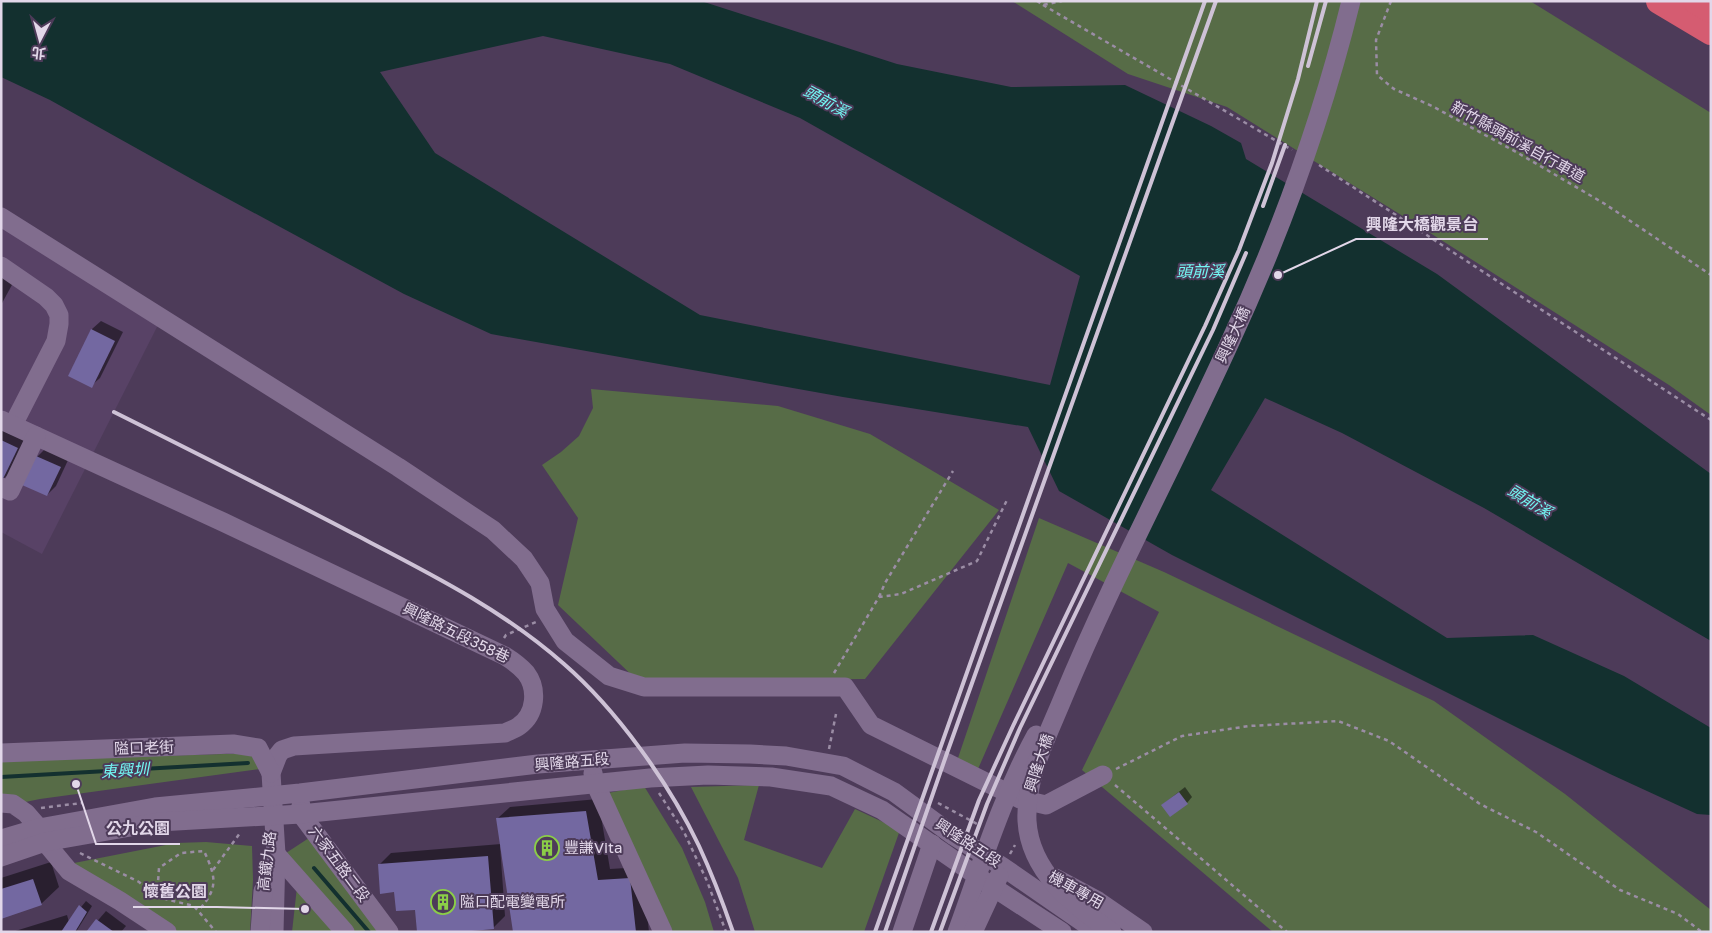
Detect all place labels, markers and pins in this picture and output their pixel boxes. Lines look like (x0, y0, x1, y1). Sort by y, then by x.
callout: 興隆大橋觀景台 (1356, 208, 1488, 239)
callout: 公九公園 (96, 813, 180, 844)
building icon: 豐謙Vita (534, 835, 560, 861)
place label: 豐謙Vita (564, 838, 623, 856)
callout: 懷舊公園 (133, 876, 217, 907)
building icon: 隘口配電變電所 (430, 889, 456, 915)
place label: 隘口配電變電所 (460, 892, 565, 910)

